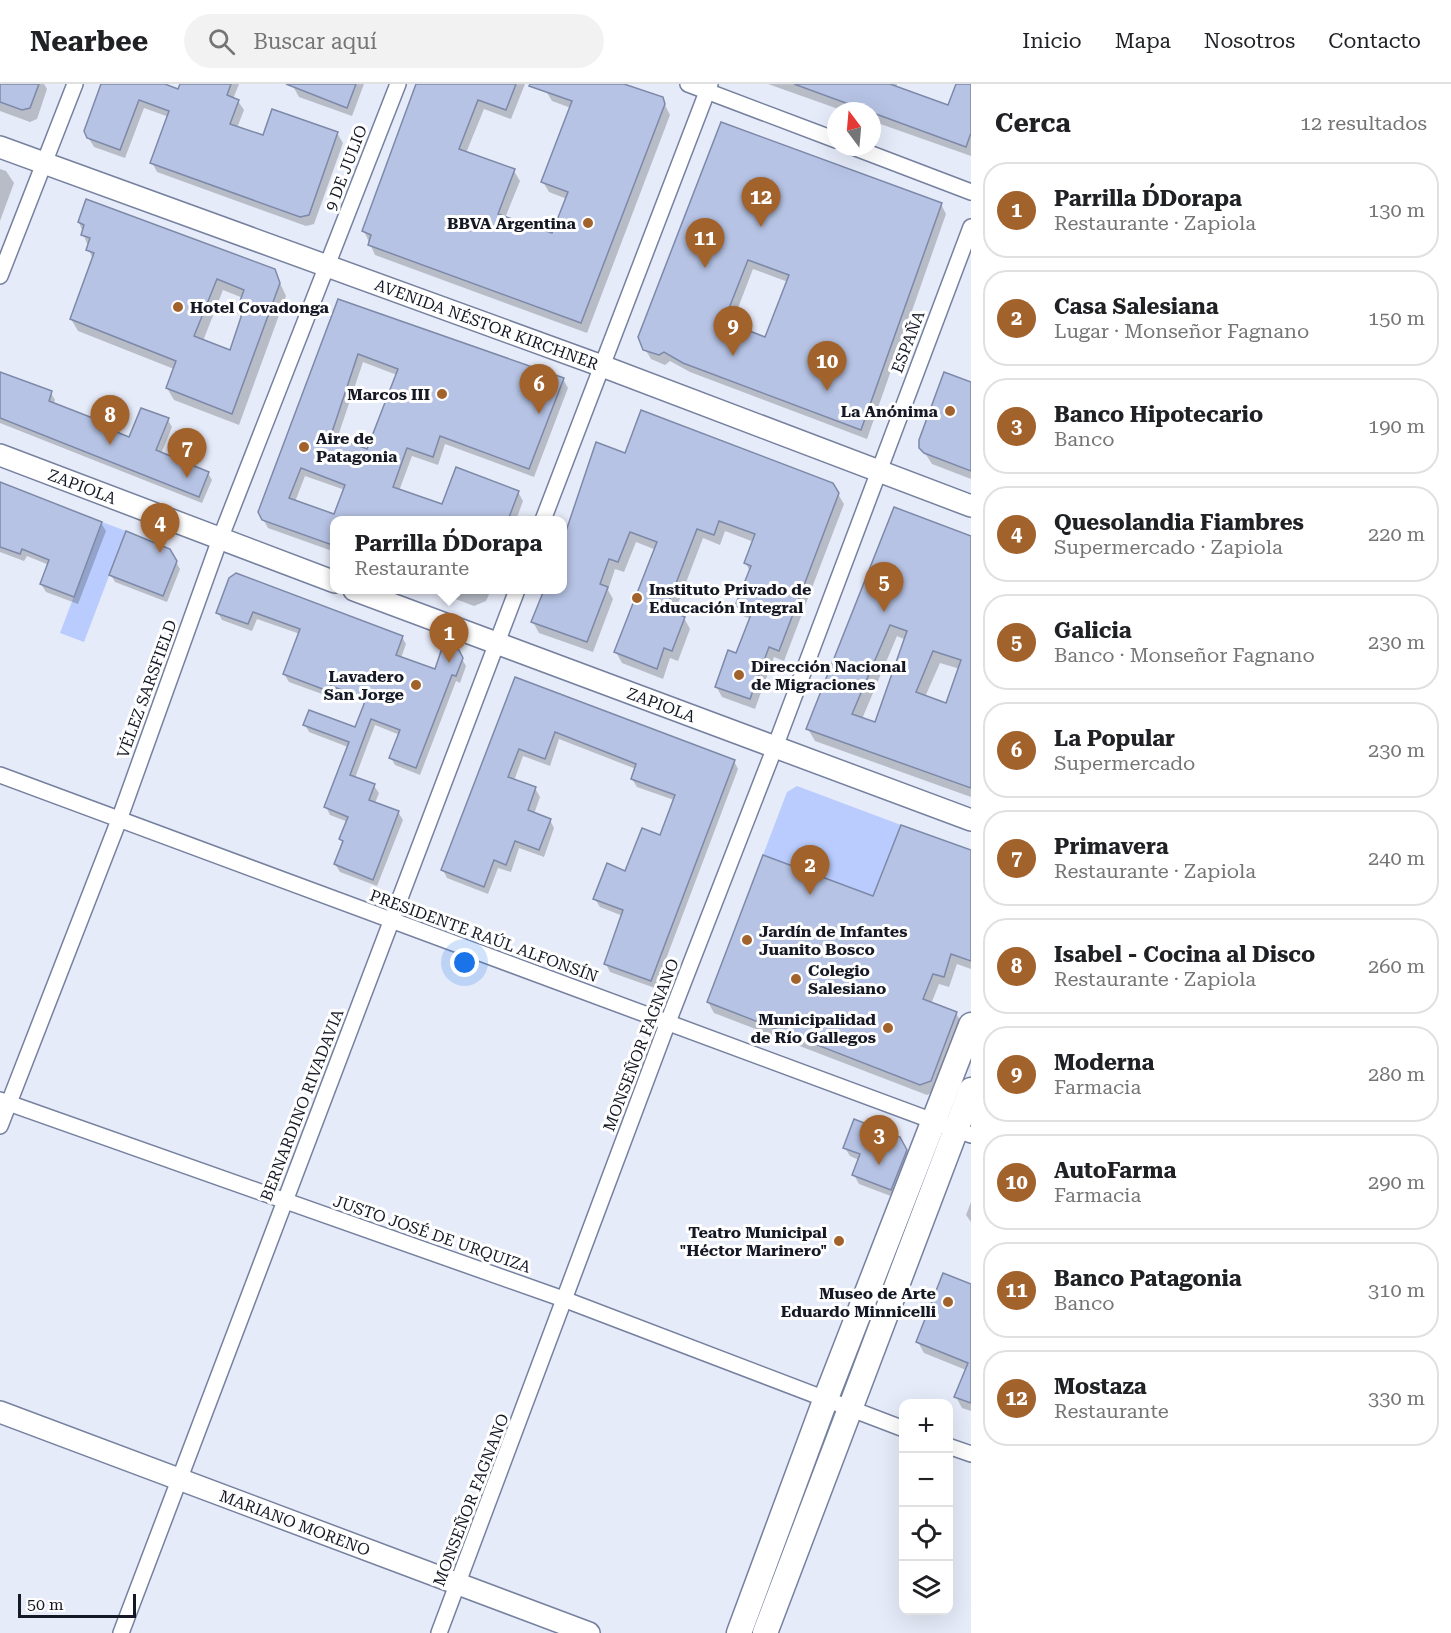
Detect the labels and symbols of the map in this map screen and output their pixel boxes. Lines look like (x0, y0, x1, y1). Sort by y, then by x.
north arrow (827, 102, 881, 156)
street label: 9 DE JULIO (321, 122, 371, 214)
pin: 12 (742, 178, 780, 227)
place label: BBVA Argentina (447, 214, 577, 233)
marker: BBVA Argentina (581, 216, 595, 230)
pin: 11 (686, 218, 724, 268)
street label: AVENIDA NÉSTOR KIRCHNER (372, 275, 601, 373)
place label: Hotel Covadonga (190, 298, 330, 317)
marker: Hotel Covadonga (171, 300, 185, 314)
pin: 9 (714, 306, 752, 356)
street label: ESPAÑA (887, 308, 929, 376)
pin: 10 (808, 342, 846, 391)
pin: 6 (520, 364, 558, 414)
place label: Marcos III (347, 385, 430, 404)
marker: Marcos III (435, 387, 449, 401)
pin: 8 (90, 396, 130, 445)
place label: La Anónima (841, 402, 939, 421)
marker: La Anónima (943, 404, 957, 418)
pin: 7 (168, 428, 207, 478)
place label: Aire de Patagonia (316, 429, 398, 466)
marker: Aire de Patagonia (297, 440, 311, 454)
street label: ZAPIOLA (46, 465, 120, 508)
pin: 4 (140, 504, 180, 553)
pin: 5 (864, 562, 904, 612)
place label: Instituto Privado de Educación Integral (649, 580, 811, 617)
marker: Instituto Privado de Educación Integral (630, 591, 644, 605)
pin: 1 (430, 614, 468, 663)
street label: VÉLEZ SARSFIELD (113, 617, 181, 761)
place label: Dirección Nacional de Migraciones (751, 657, 907, 694)
place label: Lavadero San Jorge (324, 667, 404, 704)
marker: Dirección Nacional de Migraciones (732, 668, 746, 682)
marker: Lavadero San Jorge (409, 678, 423, 692)
street label: ZAPIOLA (625, 683, 699, 726)
pin: 2 (790, 846, 830, 895)
street label: PRESIDENTE RAÚL ALFONSÍN (367, 886, 601, 986)
place label: Jardín de Infantes Juanito Bosco (759, 922, 907, 959)
marker: Jardín de Infantes Juanito Bosco (740, 933, 754, 947)
your location (450, 948, 479, 977)
street label: MONSEÑOR FAGNANO (599, 956, 683, 1134)
place label: Colegio Salesiano (808, 961, 886, 998)
marker: Colegio Salesiano (789, 972, 803, 986)
street label: BERNARDINO RIVADAVIA (257, 1006, 348, 1204)
place label: Municipalidad de Río Gallegos (750, 1010, 876, 1047)
marker: Municipalidad de Río Gallegos (881, 1021, 895, 1035)
pin: 3 (860, 1116, 898, 1165)
street label: JUSTO JOSÉ DE URQUIZA (331, 1191, 534, 1277)
place label: Teatro Municipal "Héctor Marinero" (680, 1223, 828, 1260)
marker: Teatro Municipal "Héctor Marinero" (832, 1234, 846, 1248)
place label: Museo de Arte Eduardo Minnicelli (781, 1284, 937, 1321)
marker: Museo de Arte Eduardo Minnicelli (941, 1295, 955, 1309)
street label: MONSEÑOR FAGNANO (429, 1411, 513, 1589)
street label: MARIANO MORENO (217, 1486, 373, 1560)
scale bar (18, 1591, 136, 1618)

